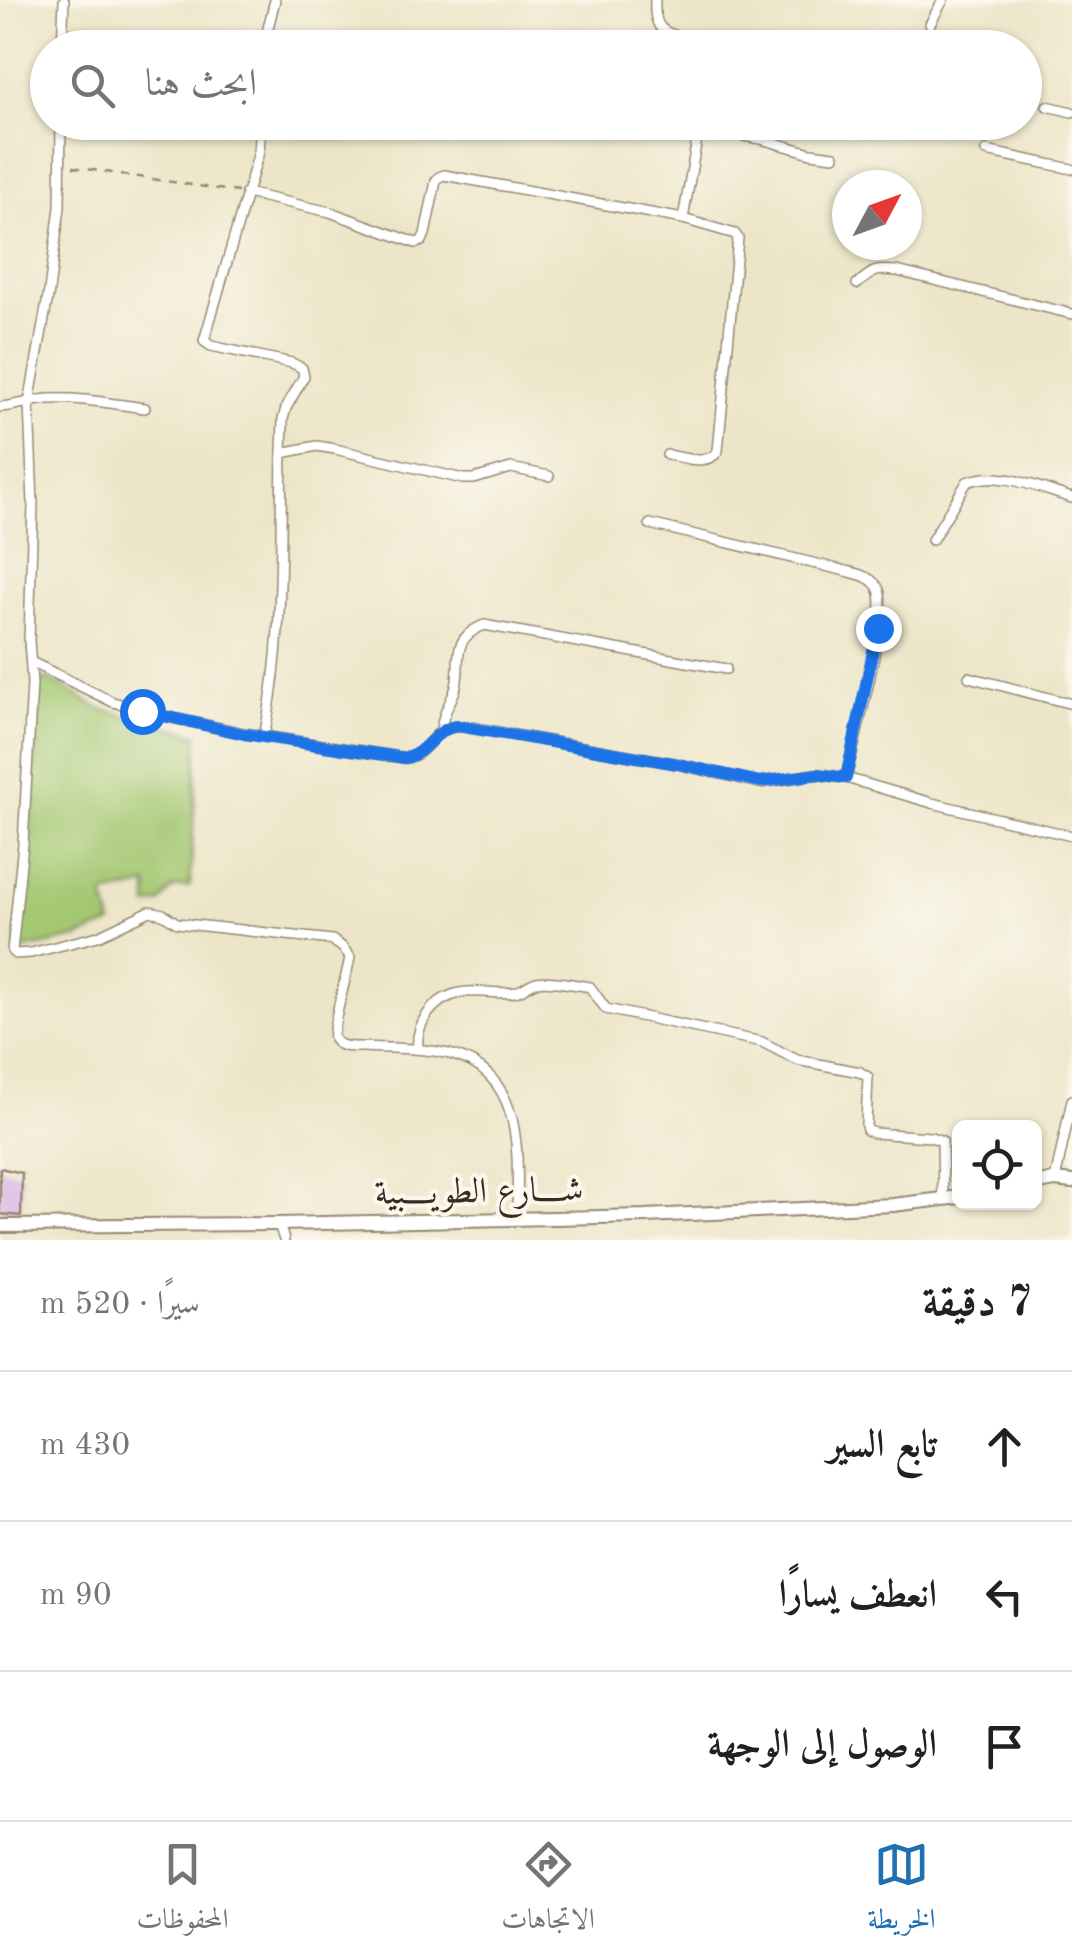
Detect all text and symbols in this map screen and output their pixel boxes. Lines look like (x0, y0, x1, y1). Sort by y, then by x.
search box (30, 30, 1042, 140)
icon: search (65, 58, 120, 113)
text: ابحث هنا (145, 66, 257, 104)
north arrow (832, 170, 922, 260)
route end (856, 606, 902, 652)
route start (120, 689, 166, 735)
map controls (952, 1120, 1042, 1210)
button: locate (952, 1120, 1042, 1210)
street label: شــــارع الطويــــبية (374, 1173, 584, 1221)
text: 7 دقيقة (923, 1283, 1032, 1325)
text: سيرًا · 520 m (40, 1289, 200, 1321)
icon: ahead (977, 1419, 1032, 1474)
text: تابع السير (827, 1427, 937, 1465)
text: 430 m (40, 1430, 130, 1462)
icon: left (977, 1569, 1032, 1624)
text: انعطف يسارًا (779, 1577, 937, 1615)
text: 90 m (40, 1580, 112, 1612)
icon: arrive (977, 1719, 1032, 1774)
text: الوصول إلى الوجهة (708, 1727, 937, 1765)
tab: المحفوظات (136, 1837, 229, 1946)
tab: الاتجاهات (501, 1837, 595, 1946)
tab: الخريطة (868, 1837, 936, 1946)

